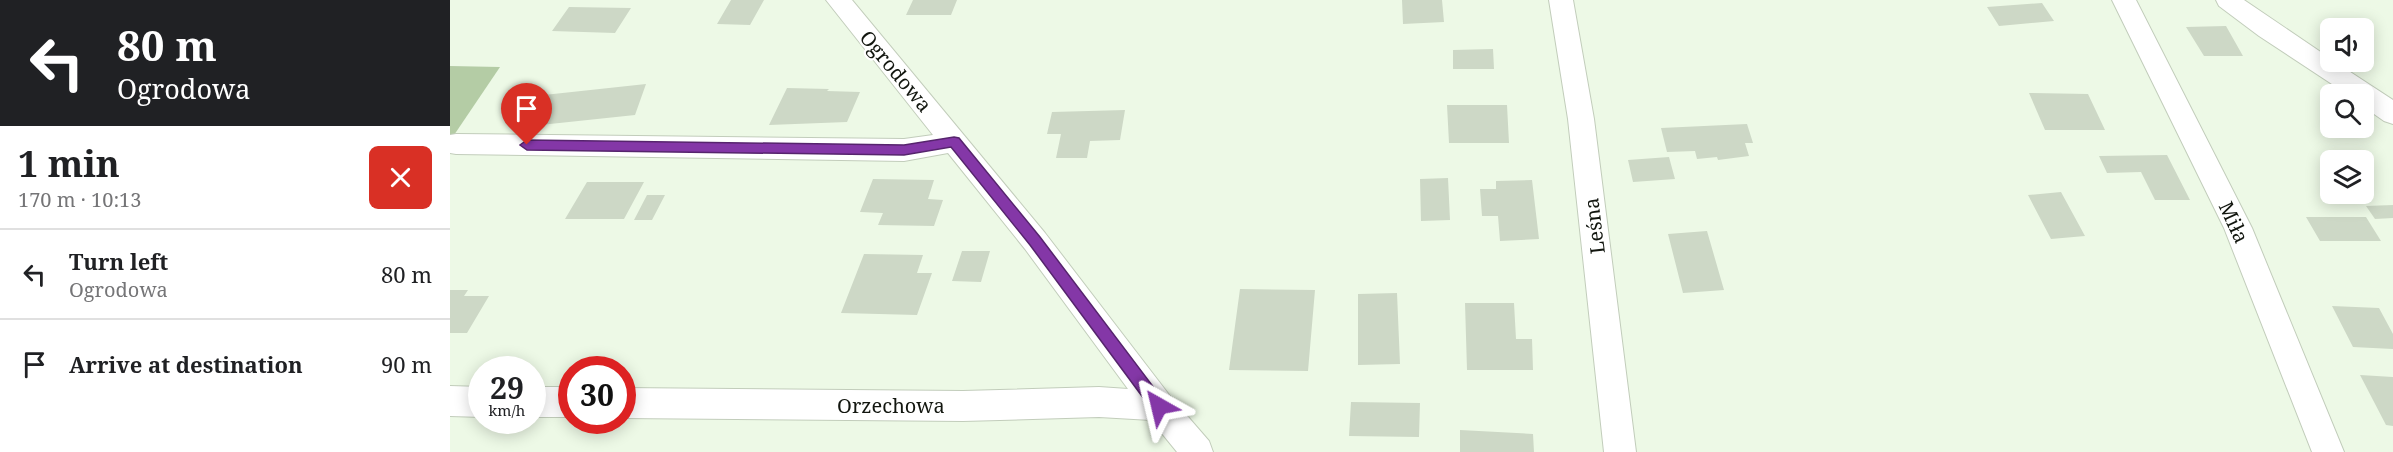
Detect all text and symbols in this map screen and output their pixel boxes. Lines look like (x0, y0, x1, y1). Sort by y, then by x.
text: 80 m (117, 16, 217, 73)
map controls (2320, 18, 2374, 204)
button: sound (2320, 18, 2374, 72)
icon: left (18, 24, 96, 102)
street label: Ogrodowa (854, 24, 938, 118)
text: Ogrodowa (117, 70, 251, 107)
pin (501, 83, 552, 145)
button: search (2320, 84, 2374, 138)
icon: arrive (510, 92, 543, 125)
text: 1 min (18, 139, 120, 188)
button: close (369, 146, 432, 209)
button: layers (2320, 150, 2374, 204)
text: 170 m · 10:13 (18, 186, 141, 213)
street label: Leśna (1577, 196, 1611, 256)
street label: Miła (2213, 197, 2255, 247)
text: Turn left (69, 246, 168, 276)
icon: left (18, 258, 51, 291)
text: 80 m (381, 259, 432, 289)
text: Ogrodowa (69, 276, 168, 303)
icon: arrive (18, 348, 51, 381)
text: Arrive at destination (69, 349, 303, 379)
text: 90 m (381, 349, 432, 379)
speed limit sign: 30 (558, 356, 636, 434)
text: 29 (490, 367, 524, 408)
position arrow (1127, 374, 1191, 438)
street label: Orzechowa (837, 392, 945, 419)
text: km/h (489, 400, 525, 420)

